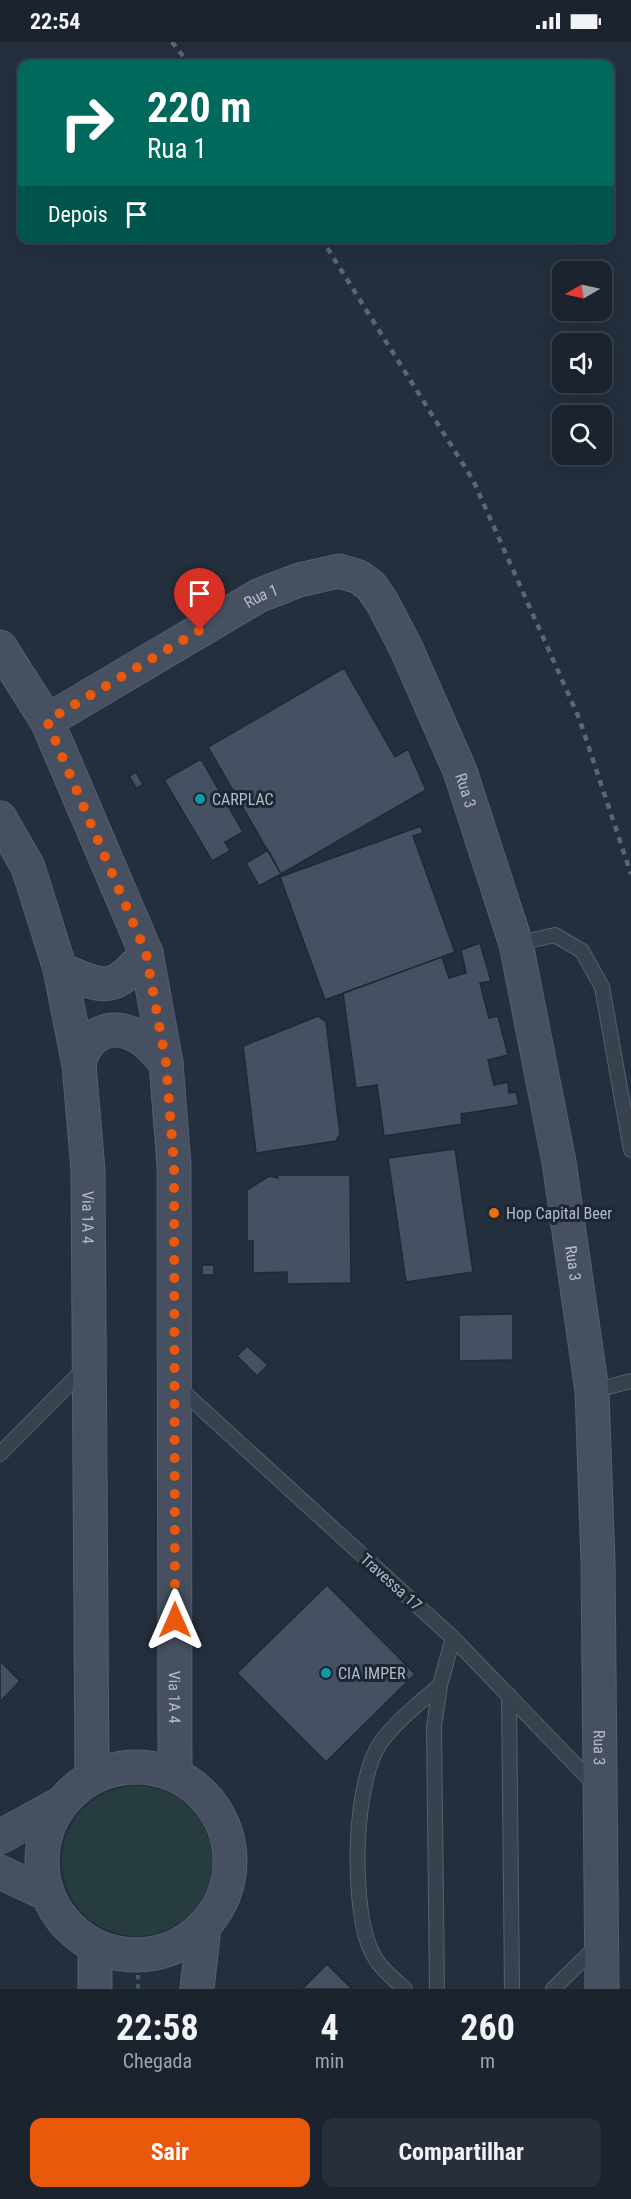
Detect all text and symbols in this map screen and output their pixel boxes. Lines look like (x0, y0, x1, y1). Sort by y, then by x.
text: 22:54 (30, 9, 81, 34)
text: 220 m (147, 83, 252, 132)
icon: right (48, 84, 126, 162)
text: Rua 1 (147, 133, 207, 165)
icon: arrive (120, 198, 153, 231)
text: Depois (48, 202, 108, 227)
north arrow (552, 261, 612, 321)
map controls (552, 261, 612, 465)
button: sound (552, 333, 612, 393)
button: search (552, 405, 612, 465)
pin (174, 568, 225, 630)
icon: arrive (183, 577, 216, 610)
street label: Rua 1 (240, 580, 281, 612)
street label: Rua 3 (452, 770, 481, 810)
place label: CARPLAC (212, 790, 274, 809)
marker: CARPLAC (193, 792, 207, 806)
street label: Via 1A 4 (79, 1191, 98, 1244)
place label: Hop Capital Beer (506, 1204, 612, 1223)
marker: Hop Capital Beer (487, 1206, 501, 1220)
street label: Rua 3 (562, 1244, 586, 1282)
street label: Travessa 17 (356, 1550, 426, 1614)
position arrow (143, 1588, 207, 1652)
place label: CIA IMPER (338, 1664, 406, 1683)
marker: CIA IMPER (319, 1666, 333, 1680)
street label: Via 1A 4 (165, 1671, 184, 1723)
street label: Rua 3 (590, 1730, 609, 1766)
text: 22:58 (116, 2007, 199, 2049)
text: 4 (320, 2007, 339, 2049)
text: 260 (460, 2007, 515, 2049)
text: Chegada (123, 2049, 192, 2073)
text: min (315, 2049, 344, 2073)
text: m (480, 2049, 495, 2073)
button: Sair (30, 2118, 310, 2187)
button: Compartilhar (322, 2118, 601, 2187)

